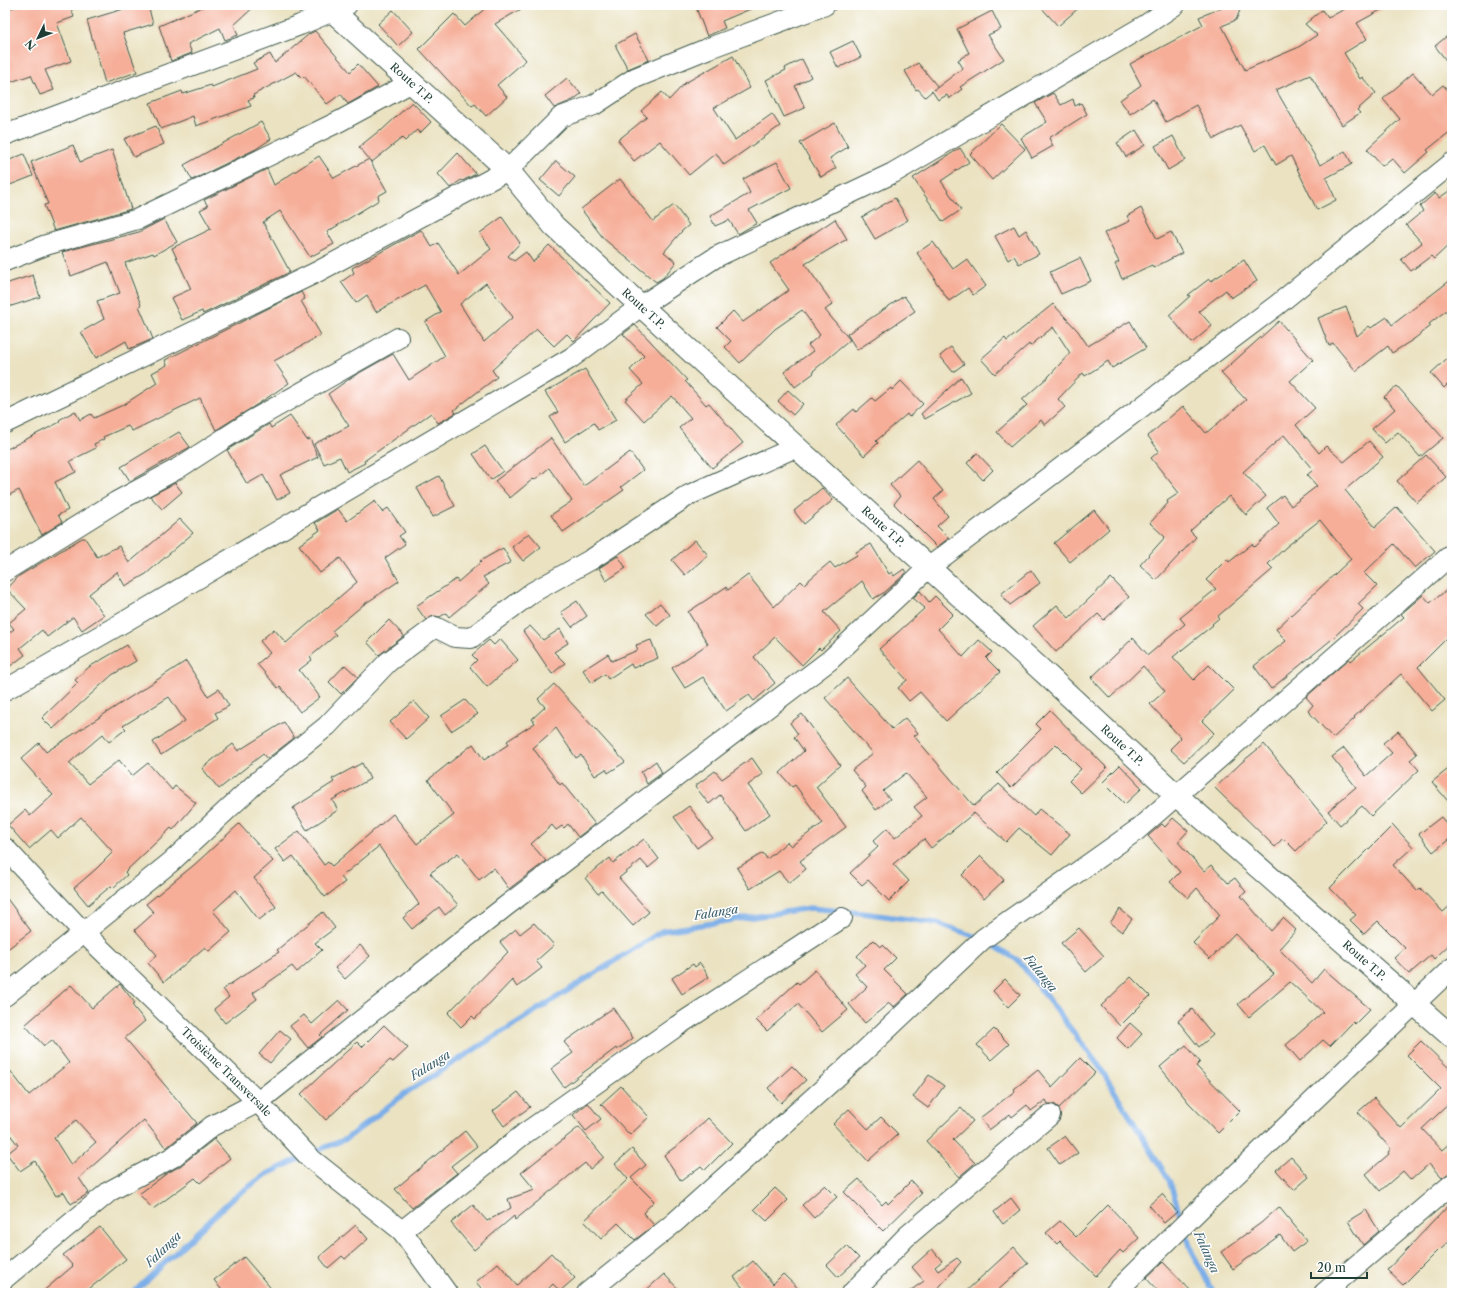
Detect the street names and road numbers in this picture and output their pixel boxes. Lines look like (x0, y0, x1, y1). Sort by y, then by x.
street label: Route T.P. (387, 60, 437, 106)
street label: Route T.P. (619, 285, 669, 332)
street label: Route T.P. (859, 503, 908, 550)
street label: Route T.P. (1098, 722, 1147, 769)
street label: Route T.P. (1340, 937, 1390, 984)
street label: Troisième Transversale (178, 1024, 275, 1119)

